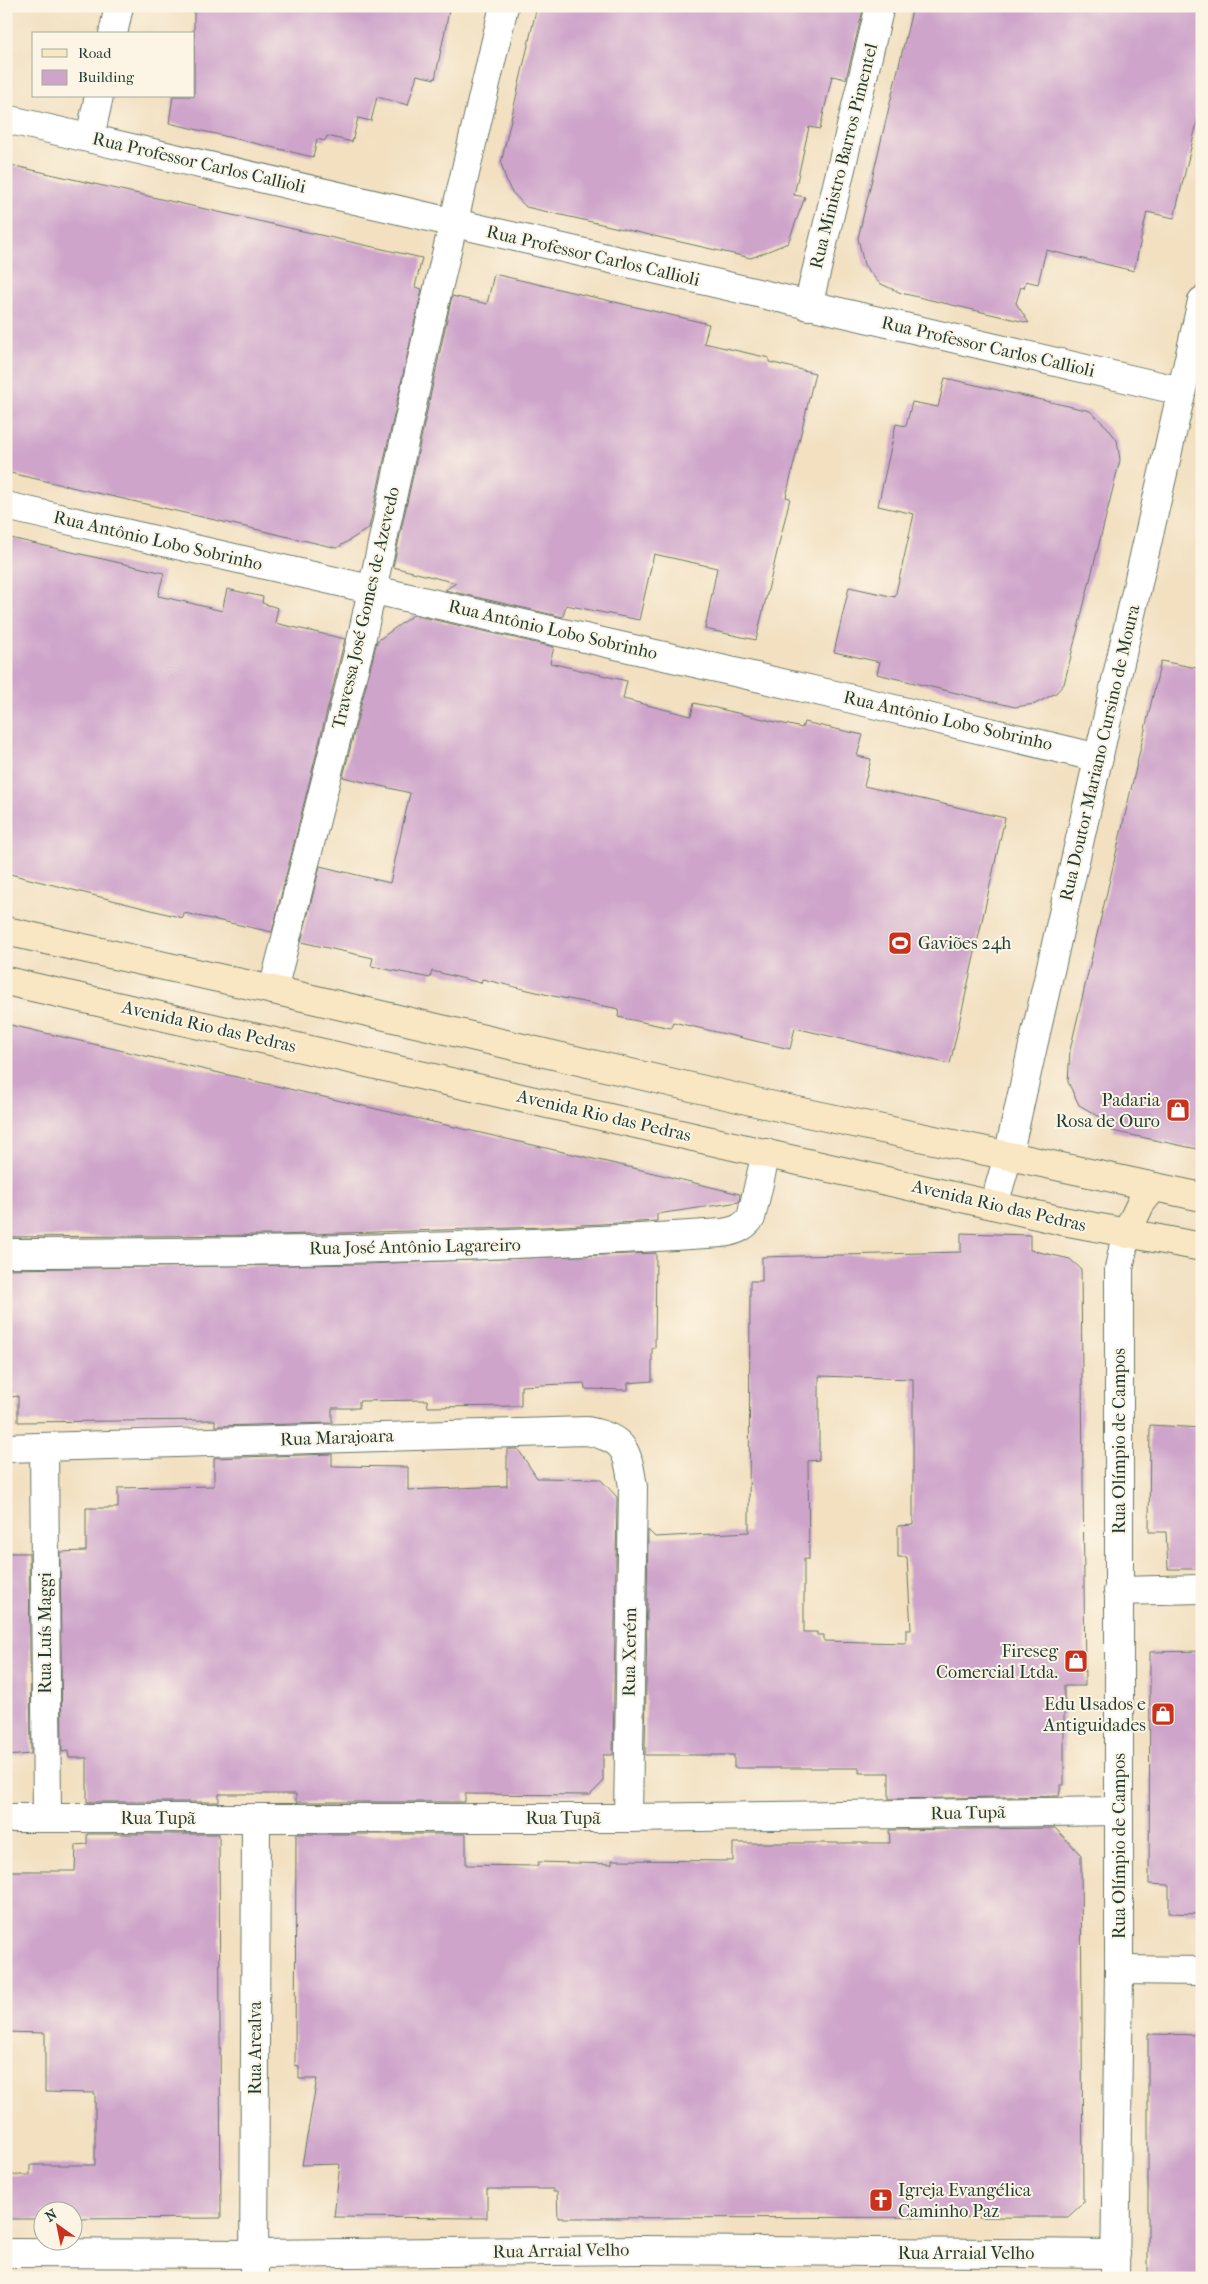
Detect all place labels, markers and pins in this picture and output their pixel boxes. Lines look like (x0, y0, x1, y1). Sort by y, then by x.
sports icon: Gaviões 24h (887, 930, 913, 956)
place label: Gaviões 24h (918, 933, 1011, 954)
place label: Padaria Rosa de Ouro (1056, 1090, 1161, 1132)
shop icon: Padaria Rosa de Ouro (1165, 1097, 1191, 1123)
place label: Fireseg Comercial Ltda. (936, 1641, 1058, 1683)
shop icon: Fireseg Comercial Ltda. (1063, 1648, 1089, 1674)
place label: Edu Usados e Antiguidades (1043, 1694, 1146, 1736)
shop icon: Edu Usados e Antiguidades (1150, 1701, 1176, 1727)
place label: Igreja Evangélica Caminho Paz (898, 2180, 1032, 2222)
church icon: Igreja Evangélica Caminho Paz (868, 2187, 894, 2213)

